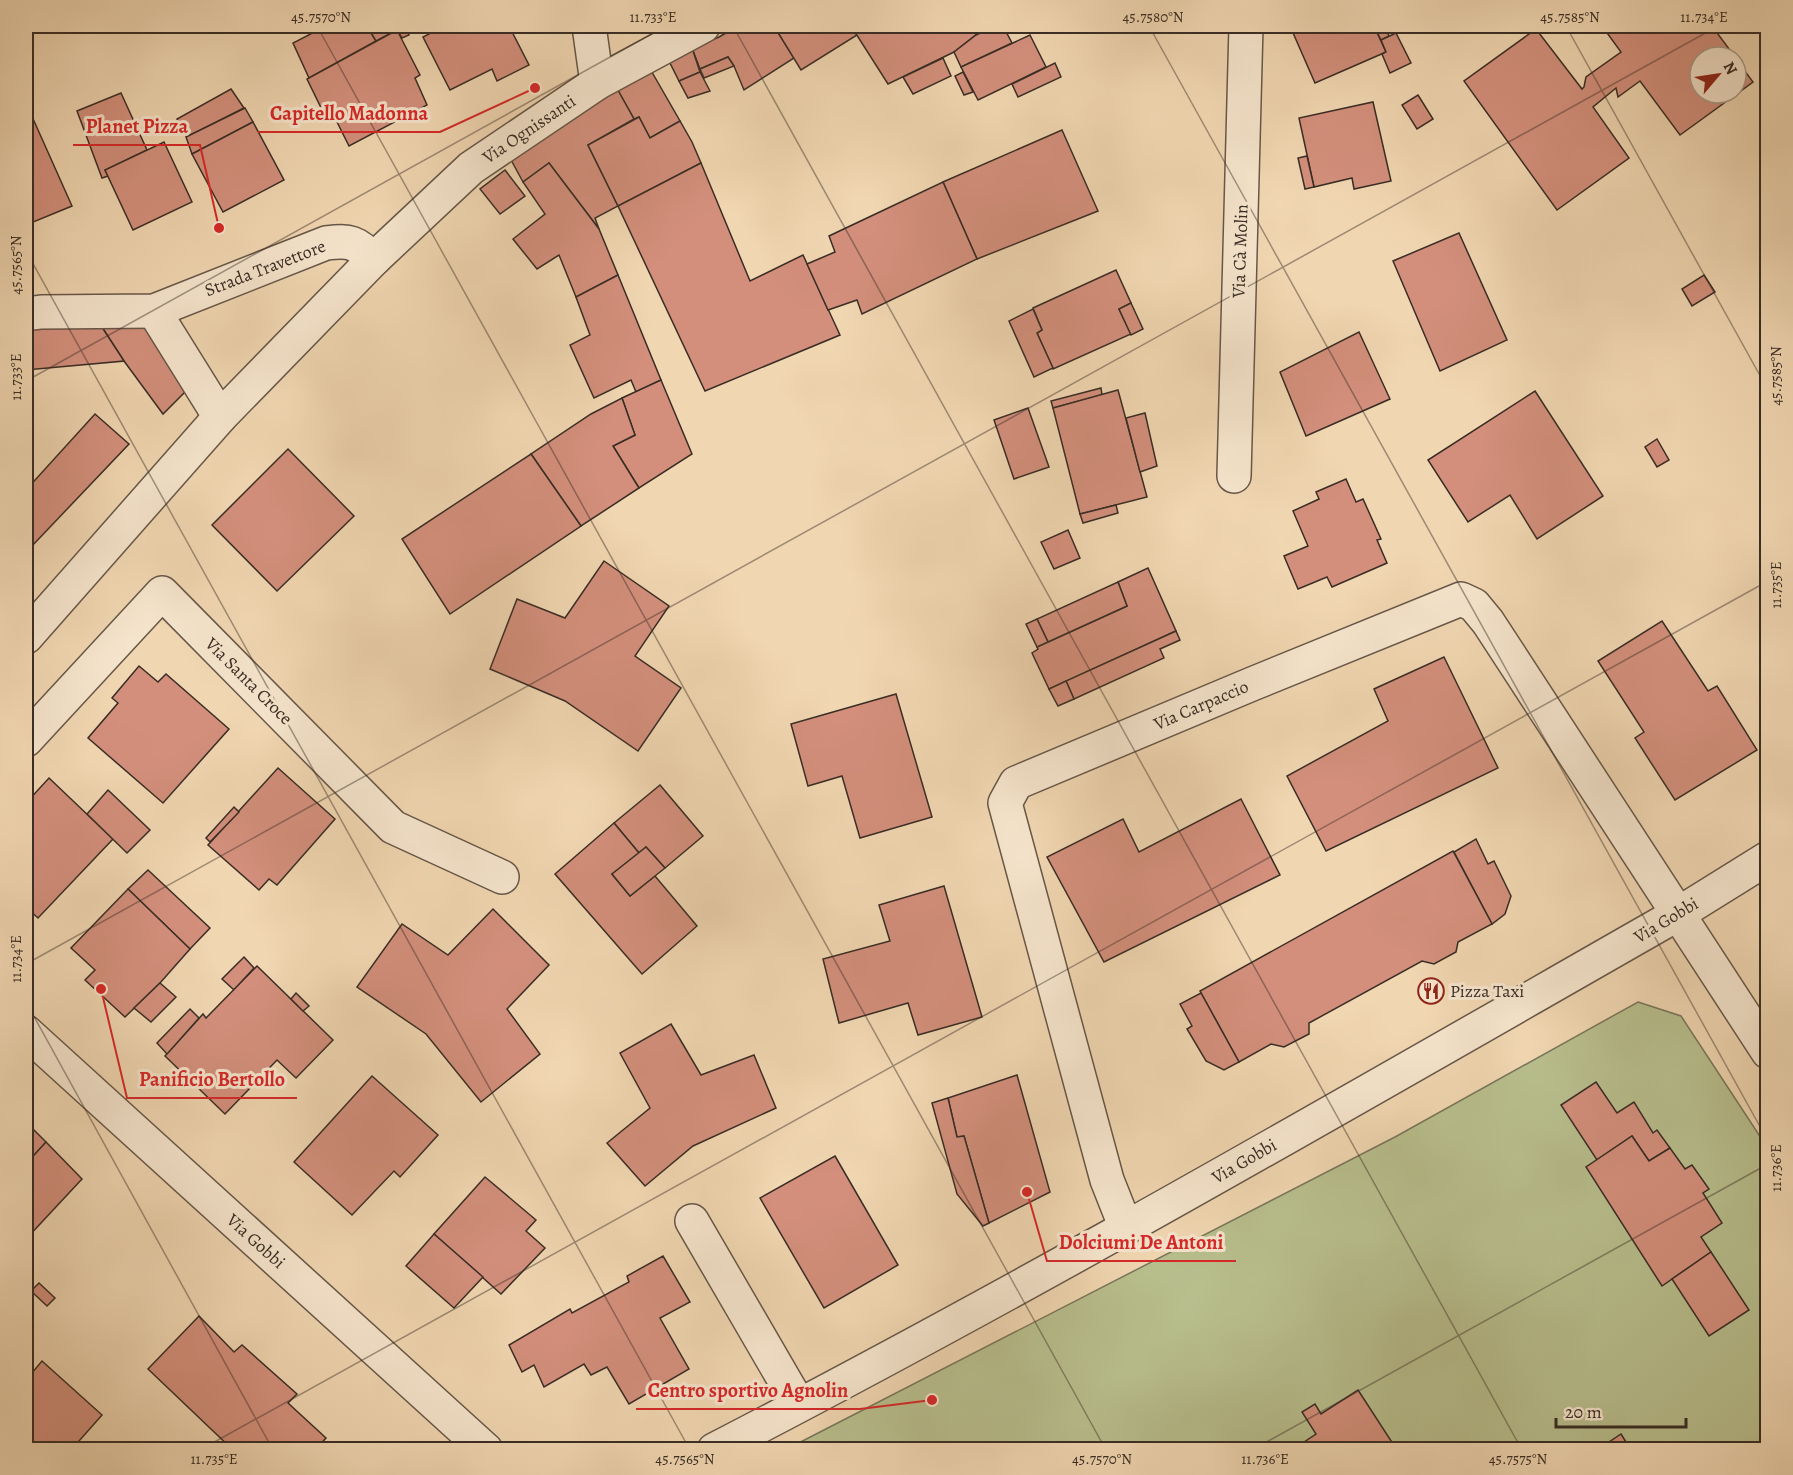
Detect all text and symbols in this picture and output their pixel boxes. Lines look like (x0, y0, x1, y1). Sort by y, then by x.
text: 45.7570°N (291, 7, 351, 27)
text: 11.733°E (629, 7, 677, 27)
text: 45.7580°N (1122, 7, 1184, 27)
text: 45.7585°N (1540, 7, 1600, 27)
text: 11.734°E (1680, 7, 1728, 27)
north arrow (1688, 45, 1748, 105)
text: N (1718, 58, 1743, 79)
street label: Via Ognissanti (477, 89, 580, 170)
callout: Capitello Madonna (258, 94, 440, 132)
text: Capitello Madonna (270, 100, 428, 127)
callout: Planet Pizza (73, 107, 200, 145)
text: Planet Pizza (86, 113, 189, 140)
street label: Via Cà Molin (1226, 204, 1254, 299)
street label: Strada Travettore (201, 234, 329, 302)
text: 45.7565°N (6, 235, 26, 295)
text: 45.7585°N (1766, 346, 1786, 406)
text: 11.733°E (6, 353, 26, 401)
text: 11.735°E (1766, 561, 1786, 609)
street label: Via Santa Croce (199, 631, 298, 730)
street label: Via Carpaccio (1149, 674, 1252, 736)
street label: Via Gobbi (1628, 891, 1703, 949)
text: 11.734°E (6, 935, 26, 983)
restaurant icon: Pizza Taxi (1416, 976, 1446, 1006)
place label: Pizza Taxi (1450, 979, 1524, 1003)
callout: Panificio Bertollo (127, 1060, 297, 1098)
text: Panificio Bertollo (139, 1066, 285, 1093)
street label: Via Gobbi (1206, 1133, 1281, 1190)
text: 11.736°E (1766, 1144, 1786, 1192)
street label: Via Gobbi (221, 1208, 291, 1274)
callout: Dolciumi De Antoni (1047, 1223, 1236, 1261)
text: Dolciumi De Antoni (1059, 1229, 1224, 1256)
callout: Centro sportivo Agnolin (636, 1371, 860, 1409)
text: Centro sportivo Agnolin (648, 1377, 848, 1404)
scale bar (1556, 1391, 1686, 1429)
text: 20 m (1565, 1400, 1602, 1424)
text: 11.735°E (190, 1449, 238, 1469)
text: 45.7565°N (655, 1449, 715, 1469)
text: 45.7570°N (1072, 1449, 1132, 1469)
text: 11.736°E (1241, 1449, 1289, 1469)
text: 45.7575°N (1489, 1449, 1548, 1469)

